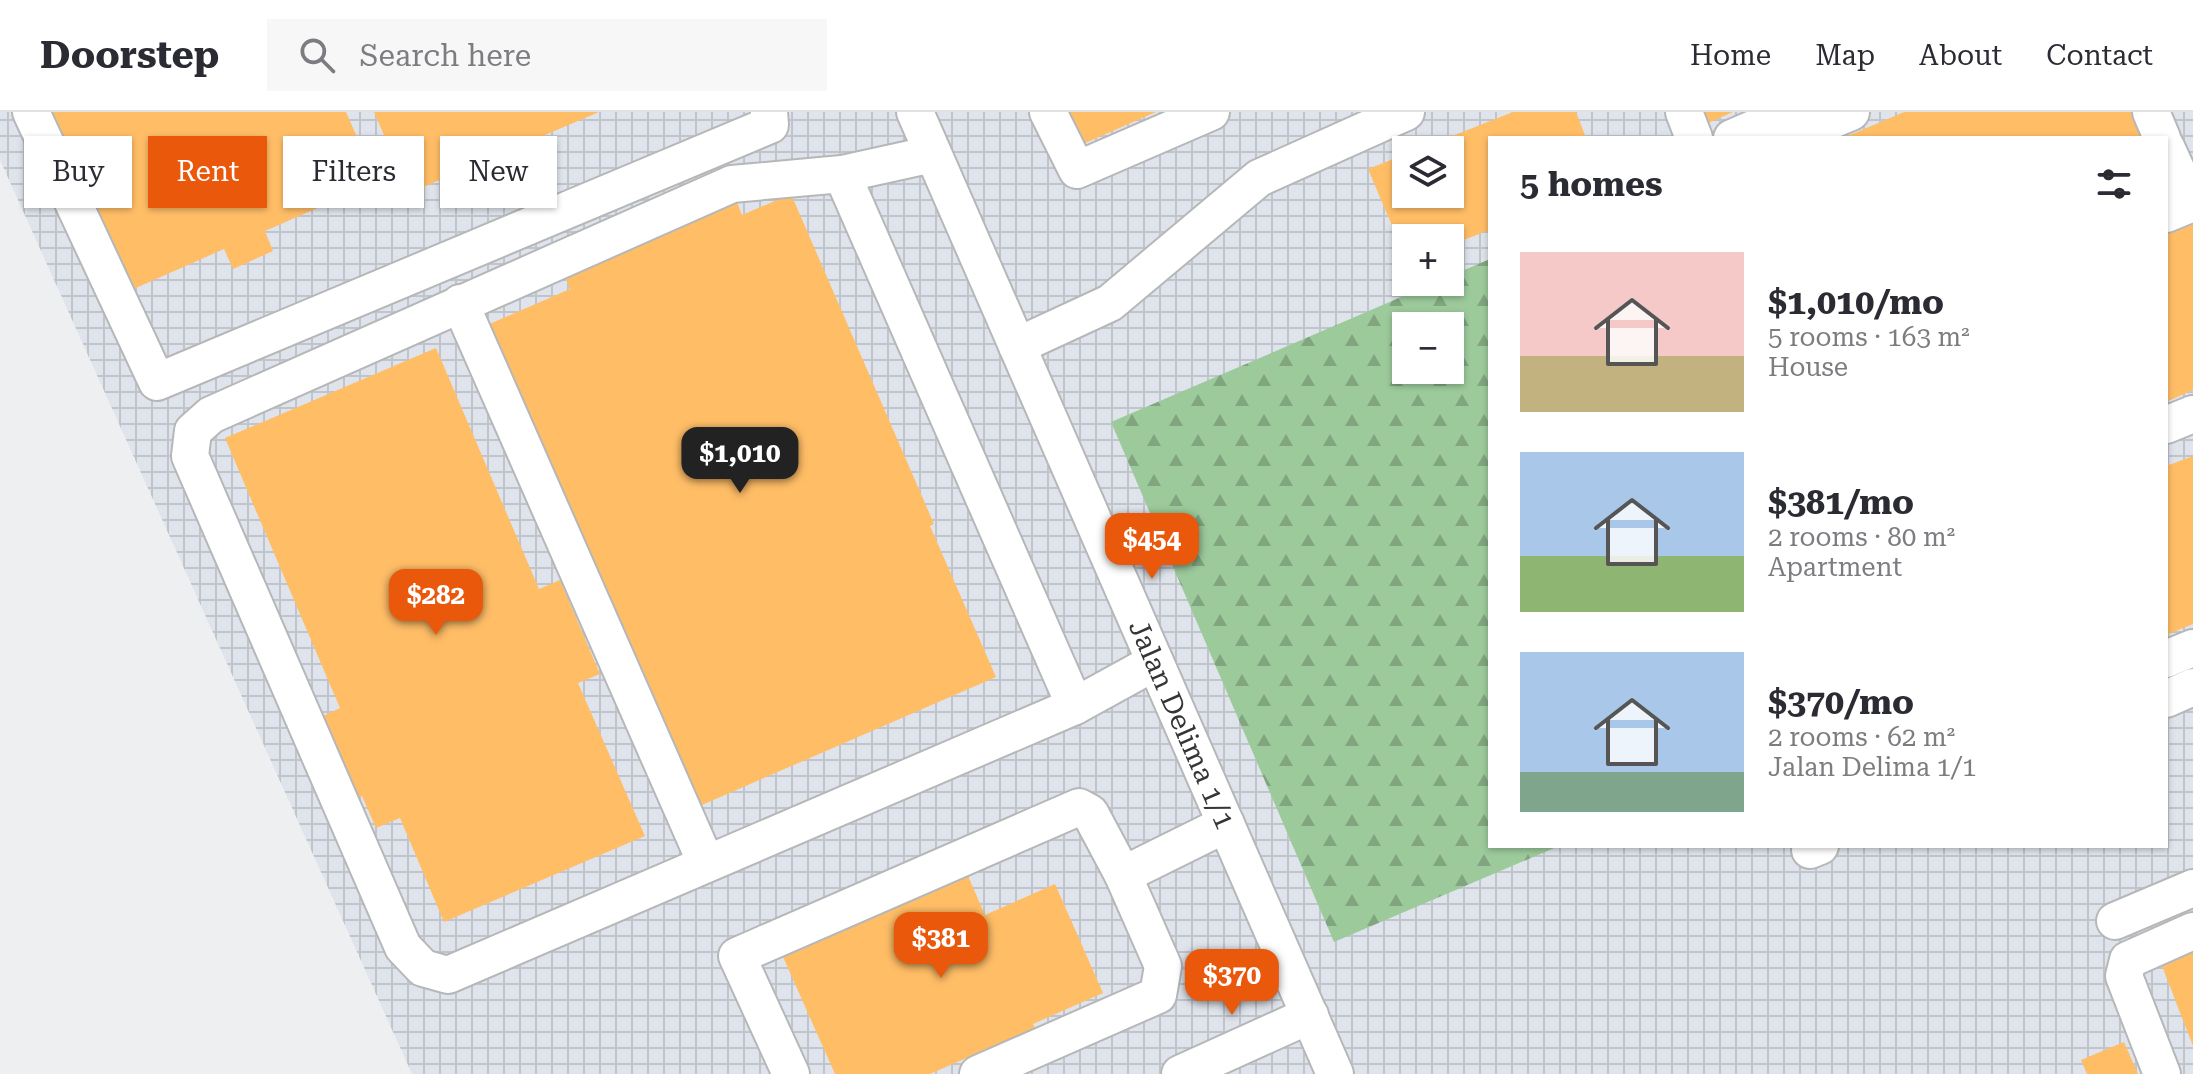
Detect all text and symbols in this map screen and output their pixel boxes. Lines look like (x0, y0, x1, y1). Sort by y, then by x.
search box (267, 19, 827, 91)
text: Doorstep (40, 33, 219, 77)
icon: search (295, 33, 339, 77)
text: Search here (359, 38, 531, 73)
text: Home (1690, 39, 1771, 72)
text: Map (1815, 39, 1875, 72)
text: About (1919, 39, 2002, 72)
text: Contact (2046, 39, 2153, 72)
chip: Buy (24, 136, 132, 208)
chip: Rent (148, 136, 267, 208)
chip: Filters (283, 136, 424, 208)
chip: New (440, 136, 557, 208)
map controls (1392, 136, 1464, 384)
button: layers (1392, 136, 1464, 208)
icon: filters (2092, 162, 2136, 206)
text: 5 homes (1520, 164, 1663, 204)
button: + (1392, 224, 1464, 296)
text: $1,010/mo (1768, 282, 1944, 322)
icon: home (1584, 284, 1680, 380)
button: − (1392, 312, 1464, 384)
text: 5 rooms · 163 m² (1768, 322, 1970, 352)
text: House (1768, 352, 1848, 382)
pin: $1,010 (675, 427, 805, 495)
text: $1,010 (699, 438, 781, 468)
text: $381/mo (1768, 482, 1914, 522)
icon: home (1584, 484, 1680, 580)
pin: $454 (1105, 513, 1199, 581)
text: 2 rooms · 80 m² (1768, 522, 1955, 552)
text: $454 (1123, 524, 1181, 554)
text: Apartment (1768, 552, 1902, 582)
pin: $282 (389, 569, 483, 637)
text: $282 (407, 580, 465, 610)
street label: Jalan Delima 1/1 (1122, 615, 1242, 834)
text: $370/mo (1768, 682, 1914, 722)
icon: home (1584, 684, 1680, 780)
text: 2 rooms · 62 m² (1768, 722, 1955, 752)
text: Jalan Delima 1/1 (1768, 752, 1977, 782)
pin: $381 (894, 912, 988, 980)
text: $381 (912, 923, 970, 953)
pin: $370 (1185, 949, 1279, 1017)
text: $370 (1203, 960, 1261, 990)

